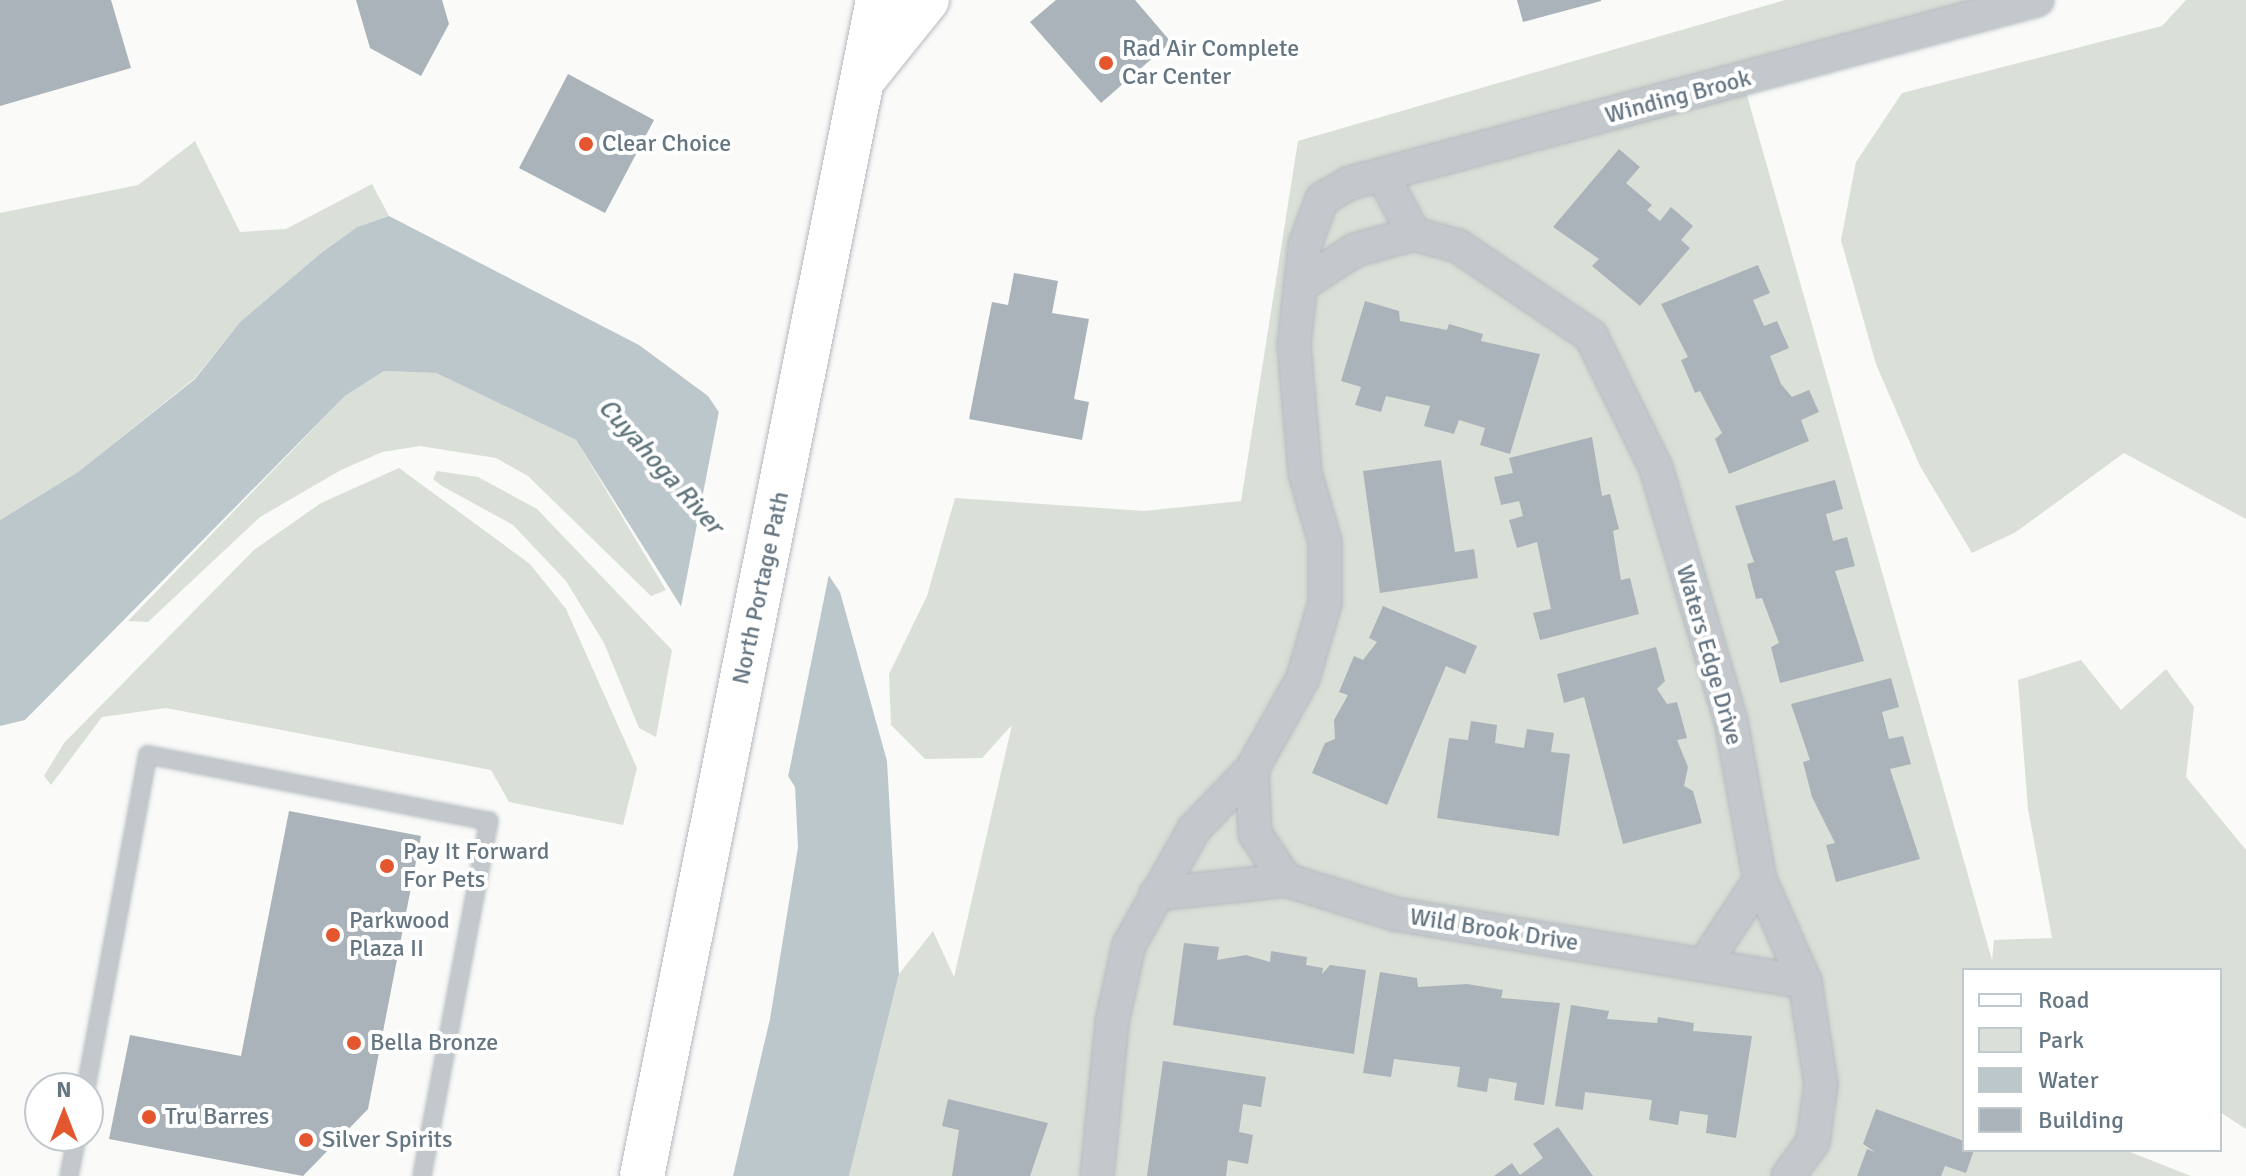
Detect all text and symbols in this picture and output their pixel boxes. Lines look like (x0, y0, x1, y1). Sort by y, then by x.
place label: Rad Air Complete Car Center (1122, 35, 1299, 91)
marker: Rad Air Complete Car Center (1097, 54, 1115, 72)
street label: Winding Brook (1602, 64, 1754, 130)
place label: Clear Choice (602, 130, 731, 158)
marker: Clear Choice (577, 135, 595, 153)
water label: Cuyahoga River (591, 393, 729, 541)
street label: North Portage Path (726, 489, 796, 687)
street label: Waters Edge Drive (1670, 562, 1748, 748)
place label: Pay It Forward For Pets (403, 838, 549, 894)
marker: Pay It Forward For Pets (378, 857, 396, 875)
street label: Wild Brook Drive (1408, 902, 1580, 958)
place label: Parkwood Plaza II (349, 907, 450, 963)
marker: Parkwood Plaza II (324, 926, 342, 944)
legend (1962, 968, 2222, 1152)
text: Road (2038, 985, 2089, 1015)
text: Park (2038, 1025, 2084, 1055)
place label: Bella Bronze (370, 1029, 498, 1057)
marker: Bella Bronze (345, 1034, 363, 1052)
text: Water (2038, 1065, 2098, 1095)
north arrow (24, 1072, 104, 1152)
text: N (56, 1076, 72, 1103)
place label: Tru Barres (165, 1103, 269, 1131)
text: Building (2038, 1105, 2124, 1135)
marker: Tru Barres (140, 1108, 158, 1126)
place label: Silver Spirits (322, 1126, 452, 1154)
marker: Silver Spirits (297, 1131, 315, 1149)

